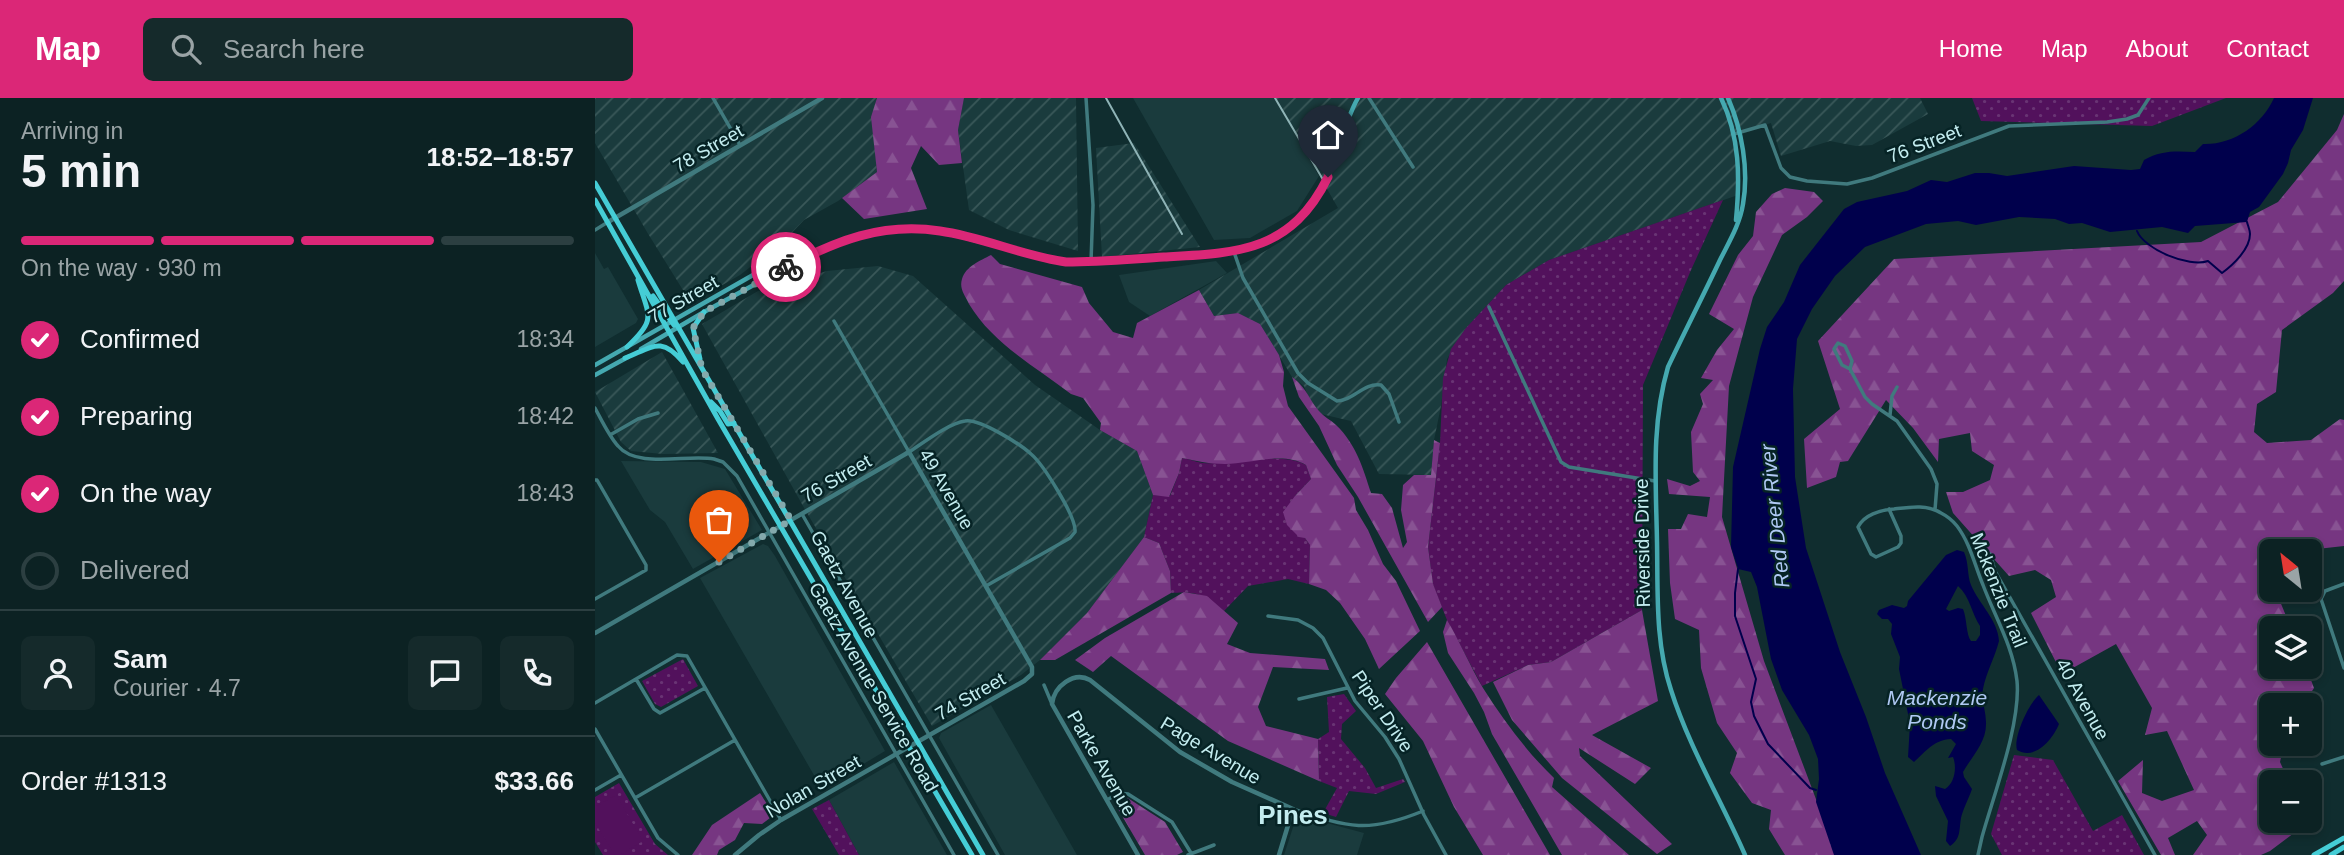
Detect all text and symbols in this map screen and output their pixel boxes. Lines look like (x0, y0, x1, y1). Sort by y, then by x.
search box (143, 18, 633, 81)
text: Map (35, 30, 101, 67)
icon: search (167, 30, 205, 68)
text: Search here (223, 34, 365, 64)
text: Home (1939, 35, 2003, 62)
text: Map (2041, 35, 2088, 62)
text: About (2126, 35, 2188, 62)
text: Contact (2226, 35, 2309, 62)
pin (1298, 105, 1358, 177)
icon: home (1309, 116, 1347, 154)
text: Arriving in (21, 118, 123, 144)
street label: 78 Street (670, 120, 748, 177)
street label: 76 Street (1884, 120, 1965, 167)
text: 18:52–18:57 (427, 142, 574, 172)
text: 5 min (21, 145, 141, 197)
courier (751, 232, 821, 302)
icon: bike (767, 248, 805, 286)
text: On the way · 930 m (21, 255, 222, 281)
street label: 77 Street (645, 271, 723, 328)
icon: check (21, 321, 59, 359)
text: Confirmed (80, 324, 200, 354)
text: 18:34 (516, 326, 574, 352)
icon: check (21, 398, 59, 436)
text: Preparing (80, 401, 193, 431)
text: 18:42 (516, 403, 574, 429)
water label: Red Deer River (1755, 442, 1794, 589)
street label: 49 Avenue (915, 445, 978, 533)
street label: 76 Street (798, 450, 876, 507)
icon: check (21, 475, 59, 513)
text: On the way (80, 478, 212, 508)
street label: Riverside Drive (1631, 478, 1654, 608)
text: 18:43 (516, 480, 574, 506)
pin (689, 490, 749, 562)
icon: bag (700, 501, 738, 539)
street label: Gaetz Avenue (807, 527, 883, 641)
street label: Mckenzie Trail (1966, 530, 2031, 650)
north arrow (2259, 539, 2322, 602)
map controls (2259, 539, 2322, 833)
text: Delivered (80, 555, 190, 585)
street label: Gaetz Avenue Service Road (805, 579, 942, 796)
button: layers (2259, 616, 2322, 679)
button: person (21, 636, 95, 710)
button: chat (408, 636, 482, 710)
button: phone (500, 636, 574, 710)
text: Sam (113, 644, 168, 674)
street label: 40 Avenue (2052, 655, 2113, 743)
street label: Piper Drive (1348, 666, 1418, 756)
street label: 74 Street (932, 668, 1010, 725)
text: Courier · 4.7 (113, 675, 241, 701)
water label: Mackenzie Ponds (1887, 686, 1987, 733)
button: + (2259, 693, 2322, 756)
street label: Parke Avenue (1063, 707, 1140, 820)
street label: Page Avenue (1157, 712, 1264, 788)
street label: Nolan Street (762, 751, 865, 822)
text: Order #1313 (21, 766, 167, 796)
text: $33.66 (494, 766, 574, 796)
button: − (2259, 770, 2322, 833)
district label: Pines (1258, 800, 1328, 830)

